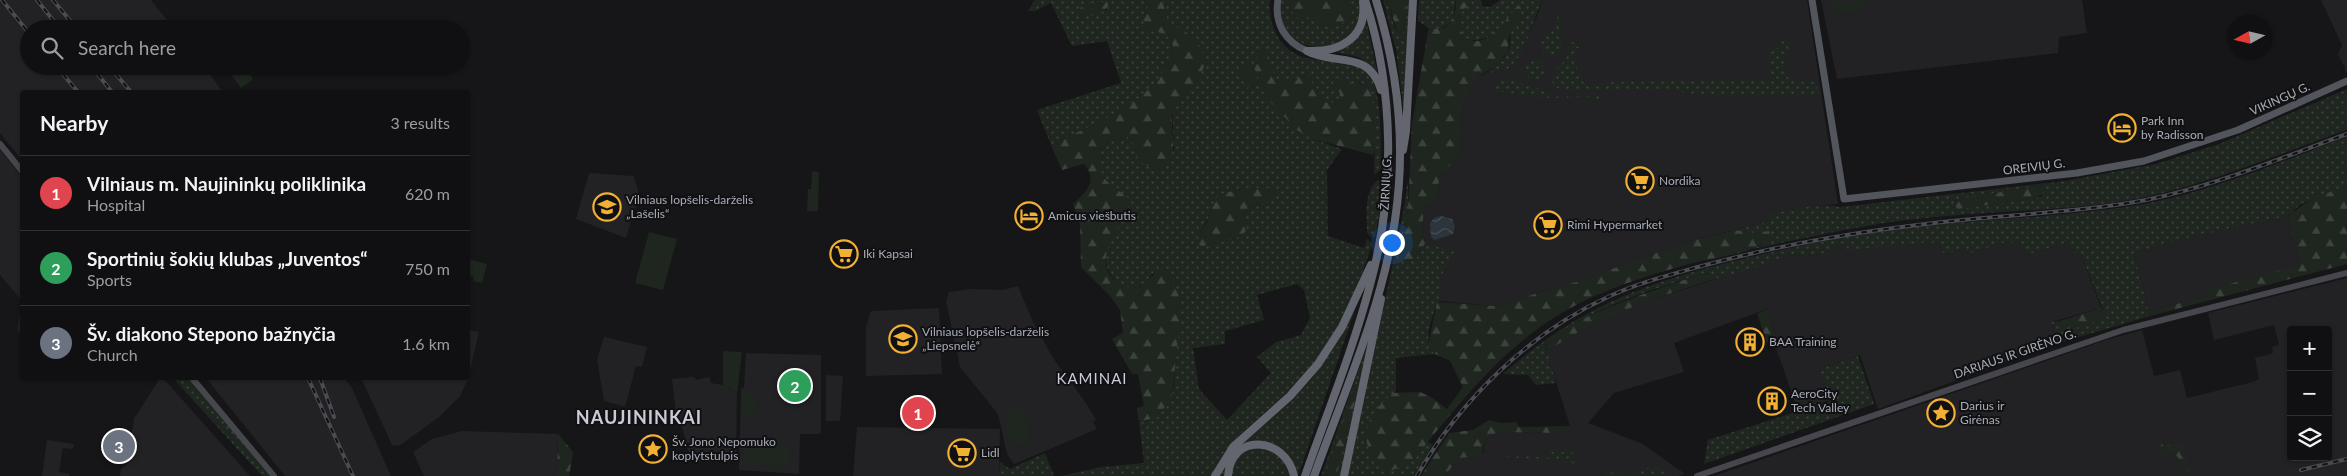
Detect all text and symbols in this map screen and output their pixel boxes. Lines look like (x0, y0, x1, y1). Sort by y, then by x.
north arrow (2227, 15, 2272, 60)
search box (20, 20, 470, 75)
icon: search (38, 34, 66, 62)
text: Search here (78, 36, 176, 59)
street label: VIKINGŲ G. (2247, 79, 2312, 118)
text: Nearby (40, 110, 108, 135)
text: 3 results (390, 113, 450, 132)
hotel icon: Park Inn by Radisson (2107, 113, 2137, 143)
place label: Park Inn by Radisson (2141, 113, 2203, 142)
street label: ŽIRNIŲ G. (1377, 155, 1394, 210)
street label: OREIVIŲ G. (2002, 155, 2066, 178)
supermarket icon: Nordika (1625, 166, 1655, 196)
text: Vilniaus m. Naujininkų poliklinika (87, 172, 366, 195)
place label: Nordika (1659, 173, 1701, 188)
text: 1 (51, 184, 61, 203)
text: 620 m (405, 184, 450, 203)
school or university icon: Vilniaus lopšelis-darželis „Lašelis“ (592, 192, 622, 222)
place label: Vilniaus lopšelis-darželis „Lašelis“ (626, 192, 753, 221)
text: Hospital (87, 195, 145, 214)
hotel icon: Amicus viešbutis (1014, 201, 1044, 231)
place label: Amicus viešbutis (1048, 208, 1136, 223)
supermarket icon: Rimi Hypermarket (1533, 210, 1563, 240)
place label: Rimi Hypermarket (1567, 217, 1663, 232)
your location (1379, 230, 1405, 256)
supermarket icon: Iki Kapsai (829, 239, 859, 269)
place label: Iki Kapsai (863, 246, 913, 261)
text: Sportinių šokių klubas „Juventos“ (87, 247, 368, 270)
text: 2 (51, 259, 61, 278)
text: 750 m (405, 259, 450, 278)
text: Sports (87, 270, 132, 289)
text: Šv. diakono Stepono bažnyčia (87, 322, 336, 345)
school or university icon: Vilniaus lopšelis-darželis „Liepsnelė“ (888, 324, 918, 354)
place label: Vilniaus lopšelis-darželis „Liepsnelė“ (922, 324, 1049, 353)
street label: DARIAUS IR GIRĖNO G. (1952, 326, 2078, 381)
map controls (2287, 326, 2332, 461)
button: + (2287, 326, 2332, 371)
building icon: BAA Training (1735, 327, 1765, 357)
text: 3 (51, 334, 61, 353)
text: 1.6 km (402, 334, 450, 353)
place label: BAA Training (1769, 334, 1837, 349)
text: Church (87, 345, 138, 364)
pin: 2 (779, 367, 811, 405)
district label: KAMINAI (1056, 369, 1128, 387)
button: − (2287, 371, 2332, 416)
building icon: AeroCity Tech Valley (1757, 386, 1787, 416)
place label: AeroCity Tech Valley (1791, 386, 1850, 415)
pin: 1 (902, 394, 934, 432)
place icon: Darius ir Girėnas (1926, 398, 1956, 428)
place label: Darius ir Girėnas (1960, 398, 2005, 427)
district label: NAUJININKAI (576, 406, 702, 428)
button: layers (2287, 416, 2332, 461)
pin: 3 (103, 427, 135, 465)
place icon: Šv. Jono Nepomuko koplytstulpis (638, 434, 668, 464)
place label: Šv. Jono Nepomuko koplytstulpis (672, 434, 776, 463)
supermarket icon: Lidl (947, 438, 977, 468)
place label: Lidl (981, 445, 1000, 460)

